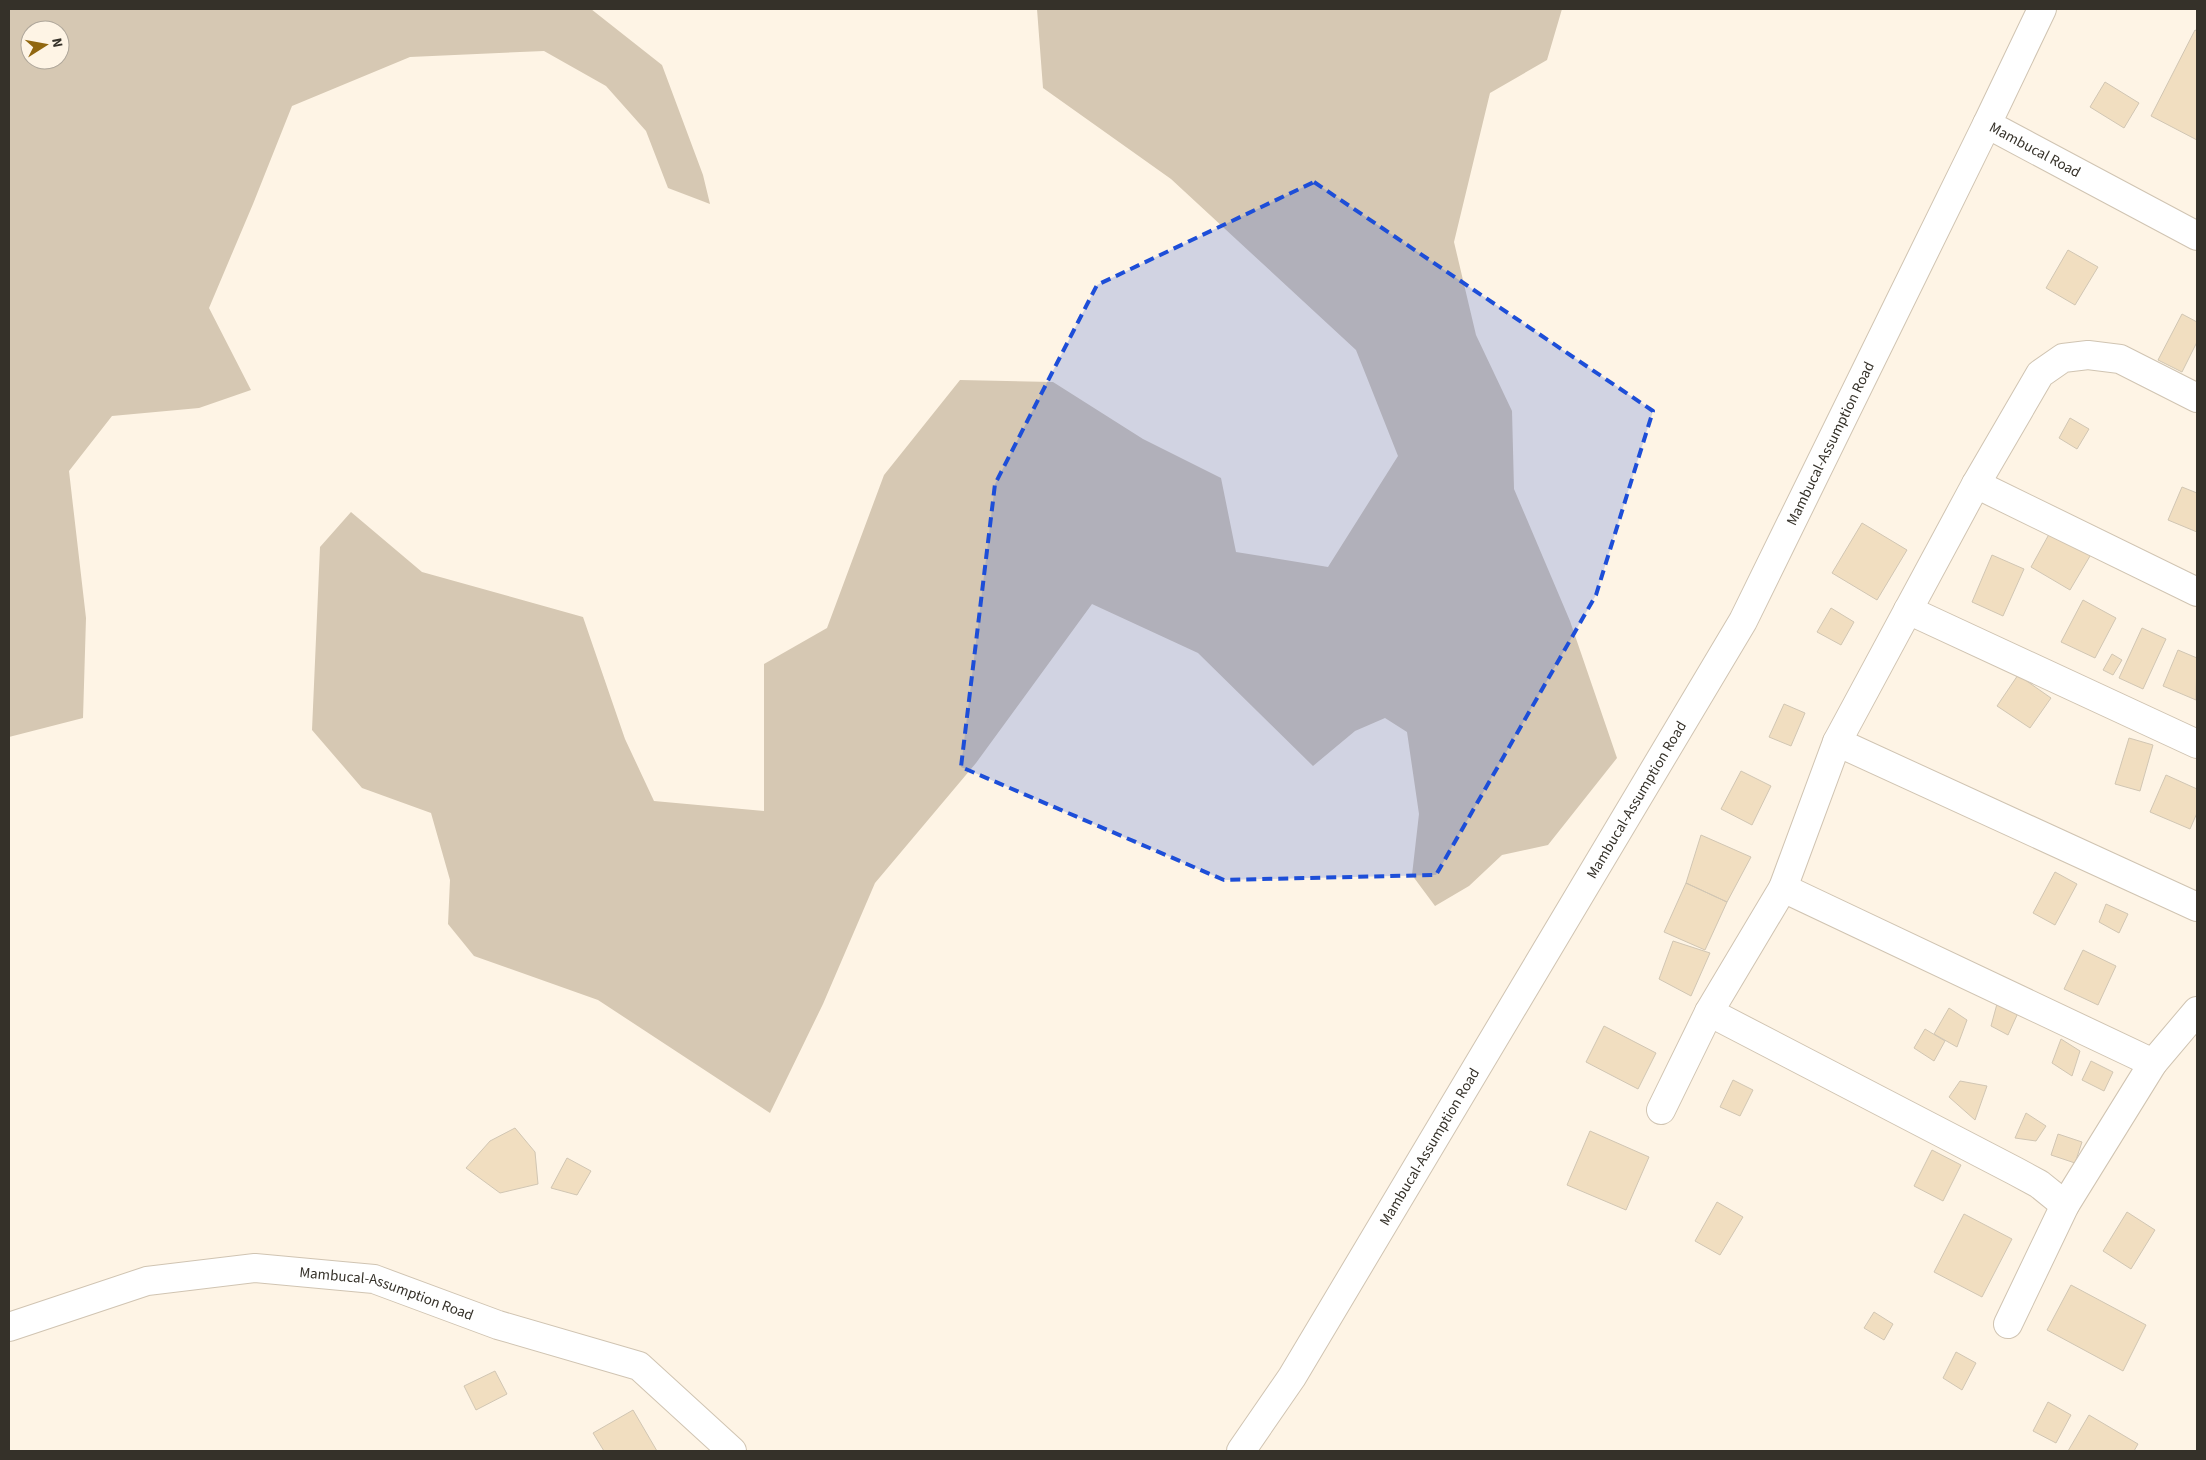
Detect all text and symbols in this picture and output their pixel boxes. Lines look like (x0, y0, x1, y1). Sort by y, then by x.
north arrow (20, 20, 70, 70)
text: N (46, 36, 67, 49)
street label: Mambucal Road (1986, 117, 2084, 183)
street label: Mambucal-Assumption Road (1781, 358, 1879, 529)
street label: Mambucal-Assumption Road (1581, 717, 1692, 883)
street label: Mambucal-Assumption Road (1374, 1064, 1485, 1230)
street label: Mambucal-Assumption Road (298, 1262, 476, 1326)

